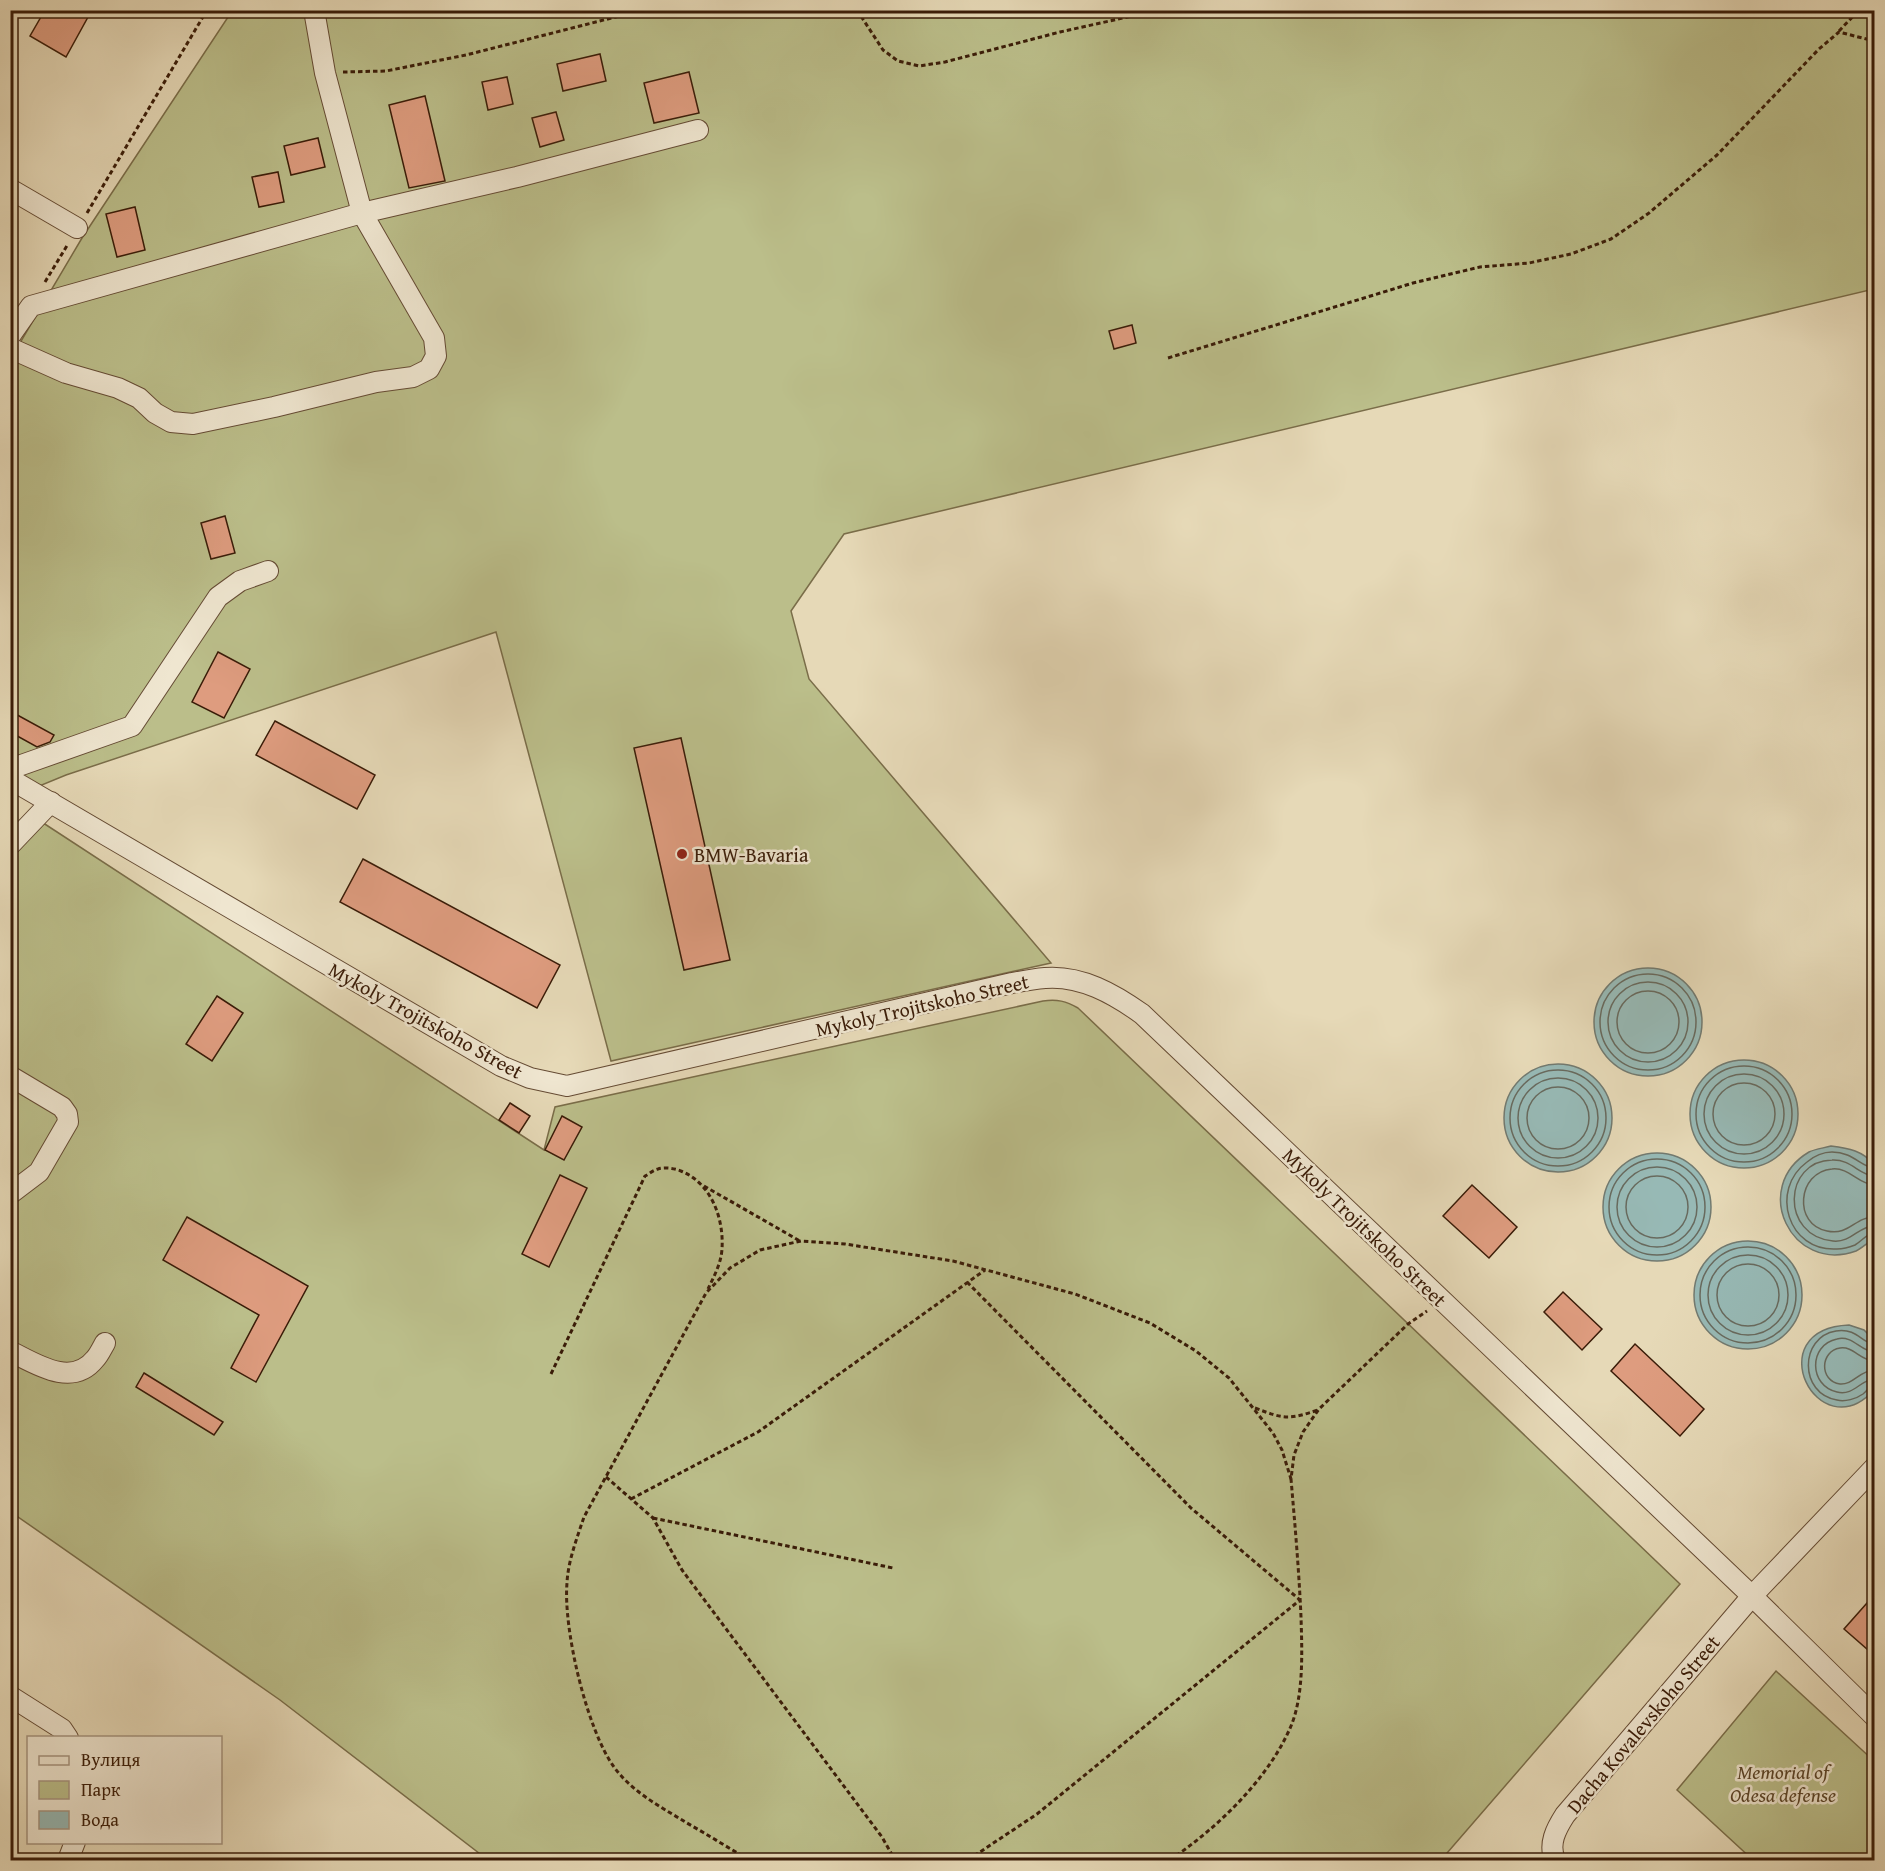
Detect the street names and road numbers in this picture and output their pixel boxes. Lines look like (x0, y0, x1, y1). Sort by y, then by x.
street label: Mykoly Trojitskoho Street (324, 954, 528, 1086)
street label: Mykoly Trojitskoho Street (813, 966, 1031, 1044)
street label: Mykoly Trojitskoho Street (1277, 1141, 1453, 1313)
street label: Dacha Kovalevskoho Street (1560, 1628, 1726, 1820)

